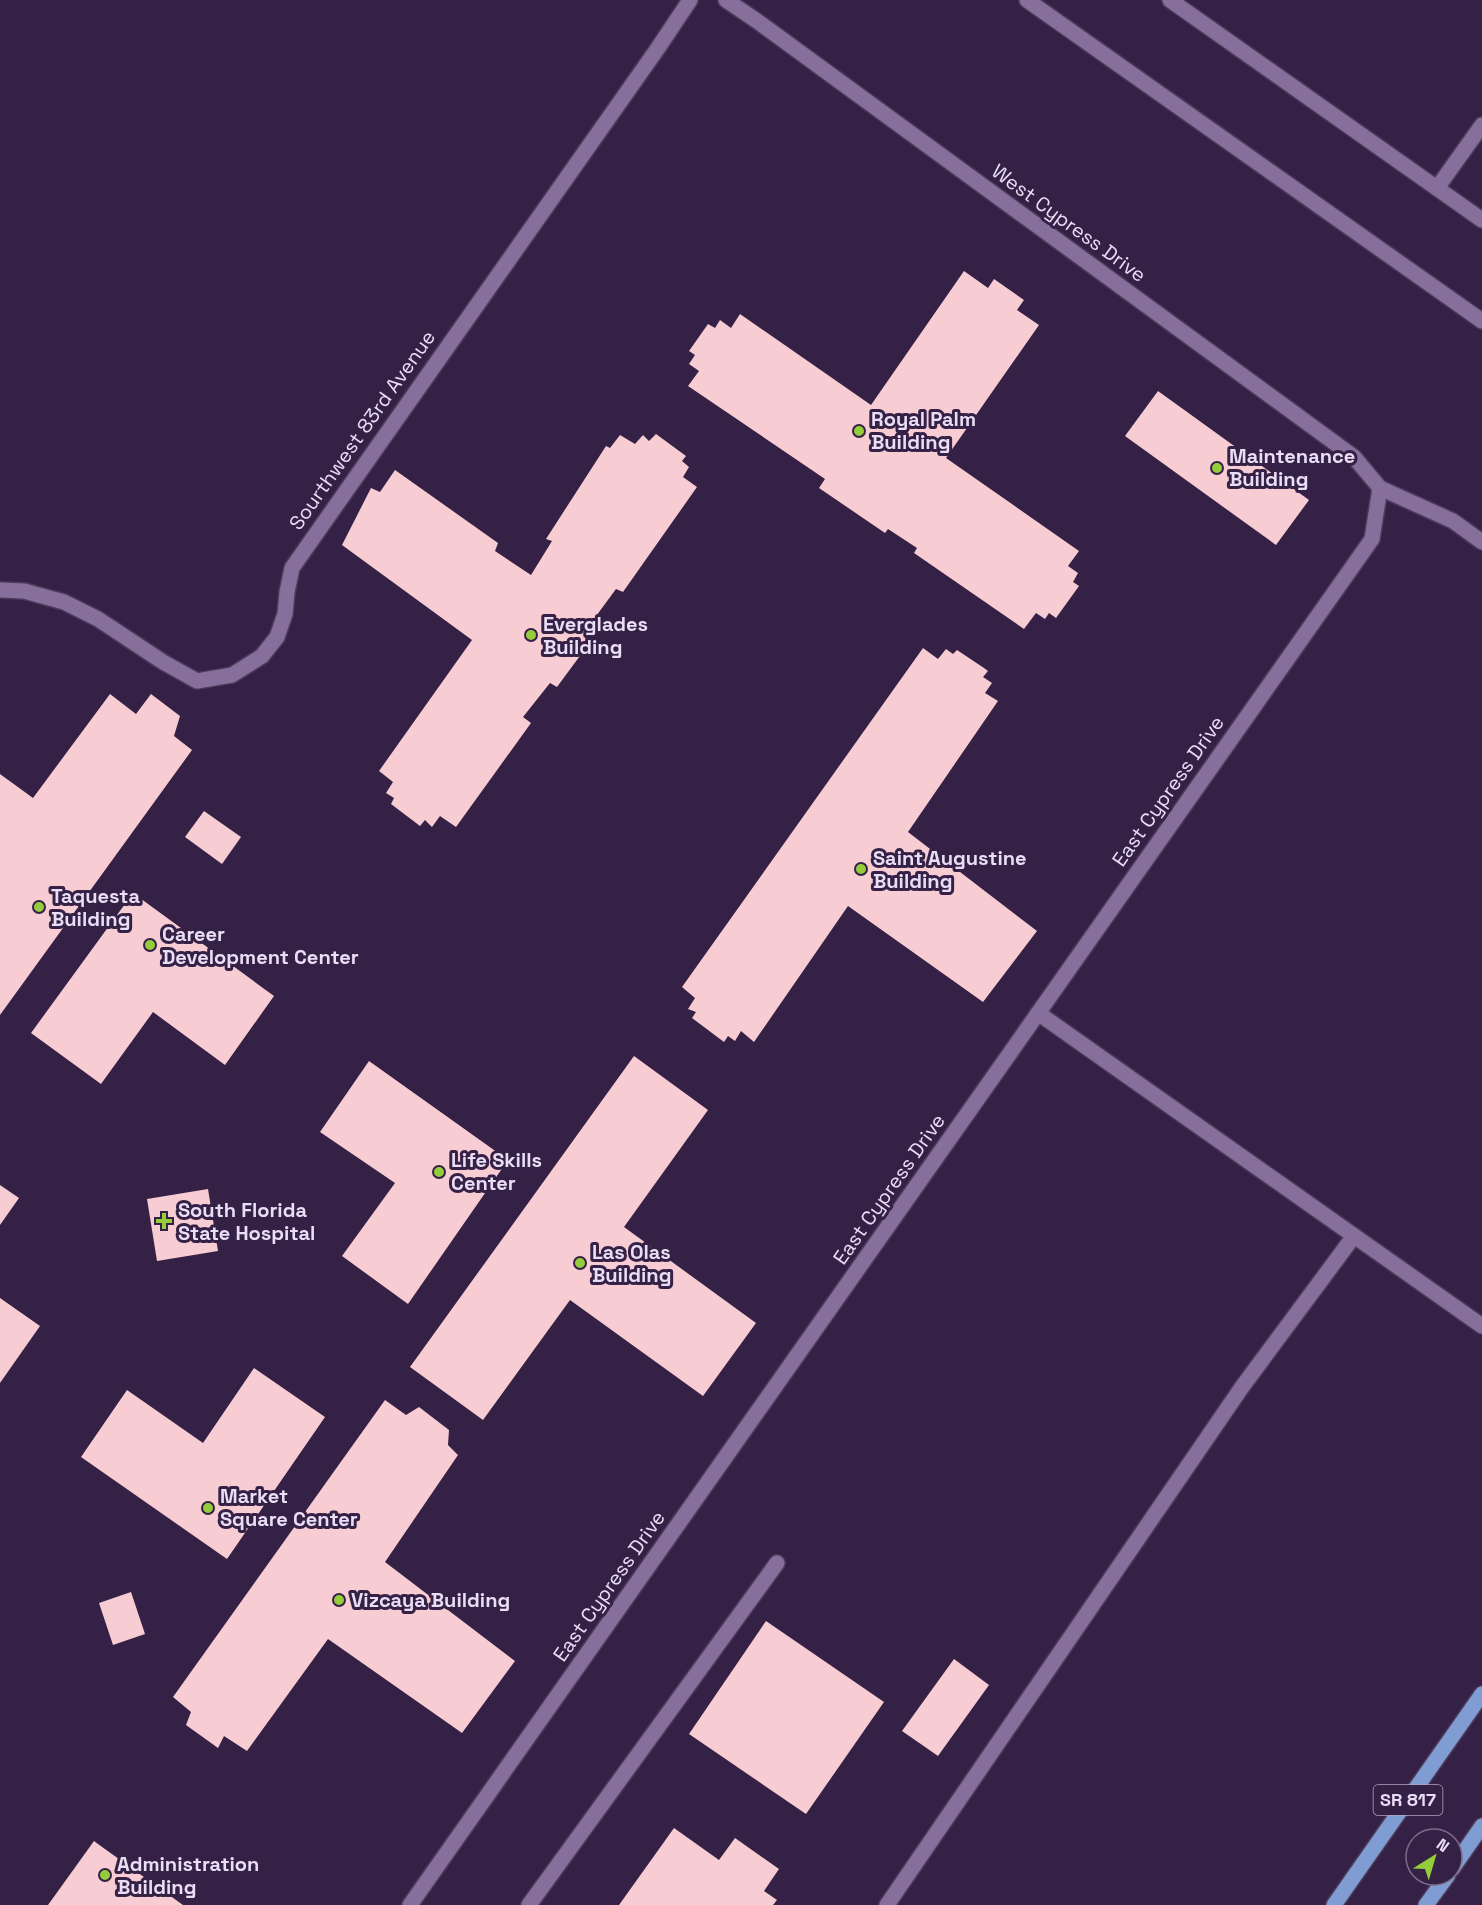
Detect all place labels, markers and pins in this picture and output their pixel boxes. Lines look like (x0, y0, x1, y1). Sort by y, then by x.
place label: Royal Palm Building (871, 406, 976, 455)
marker: Royal Palm Building (852, 424, 866, 438)
place label: Maintenance Building (1229, 443, 1355, 492)
marker: Maintenance Building (1210, 461, 1224, 475)
place label: Everglades Building (543, 611, 648, 660)
marker: Everglades Building (524, 628, 538, 642)
place label: Saint Augustine Building (873, 845, 1027, 894)
marker: Saint Augustine Building (854, 862, 868, 876)
place label: Taquesta Building (51, 883, 140, 932)
marker: Taquesta Building (32, 900, 46, 914)
place label: Career Development Center (162, 921, 359, 970)
marker: Career Development Center (143, 938, 157, 952)
place label: Life Skills Center (451, 1147, 542, 1196)
marker: Life Skills Center (432, 1165, 446, 1179)
place label: South Florida State Hospital (178, 1197, 315, 1246)
marker: South Florida State Hospital (155, 1212, 173, 1230)
place label: Las Olas Building (592, 1239, 671, 1288)
marker: Las Olas Building (573, 1256, 587, 1270)
place label: Market Square Center (220, 1483, 358, 1532)
marker: Market Square Center (201, 1501, 215, 1515)
place label: Vizcaya Building (351, 1587, 510, 1613)
marker: Vizcaya Building (332, 1593, 346, 1607)
place label: Administration Building (117, 1851, 259, 1900)
marker: Administration Building (98, 1868, 112, 1882)

